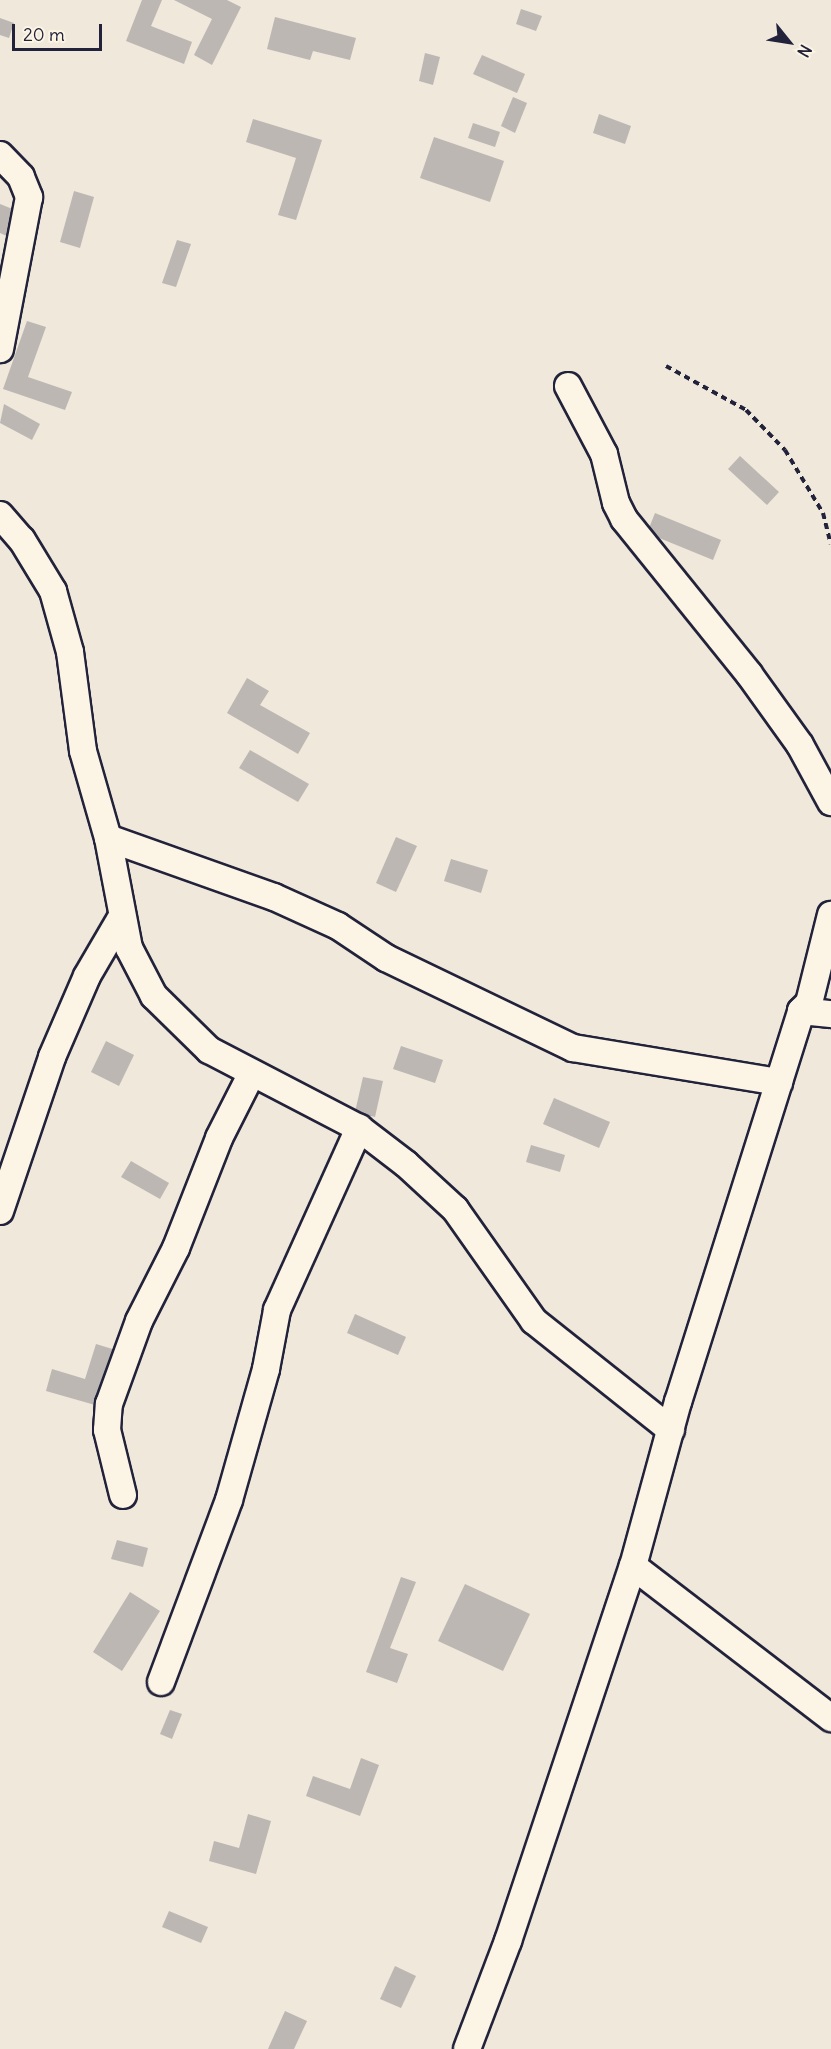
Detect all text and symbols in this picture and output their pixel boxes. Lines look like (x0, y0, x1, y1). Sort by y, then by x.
scale bar (15, 12, 105, 50)
north arrow (759, 12, 819, 72)
text: 20 m (23, 23, 65, 46)
text: N (793, 41, 816, 61)

